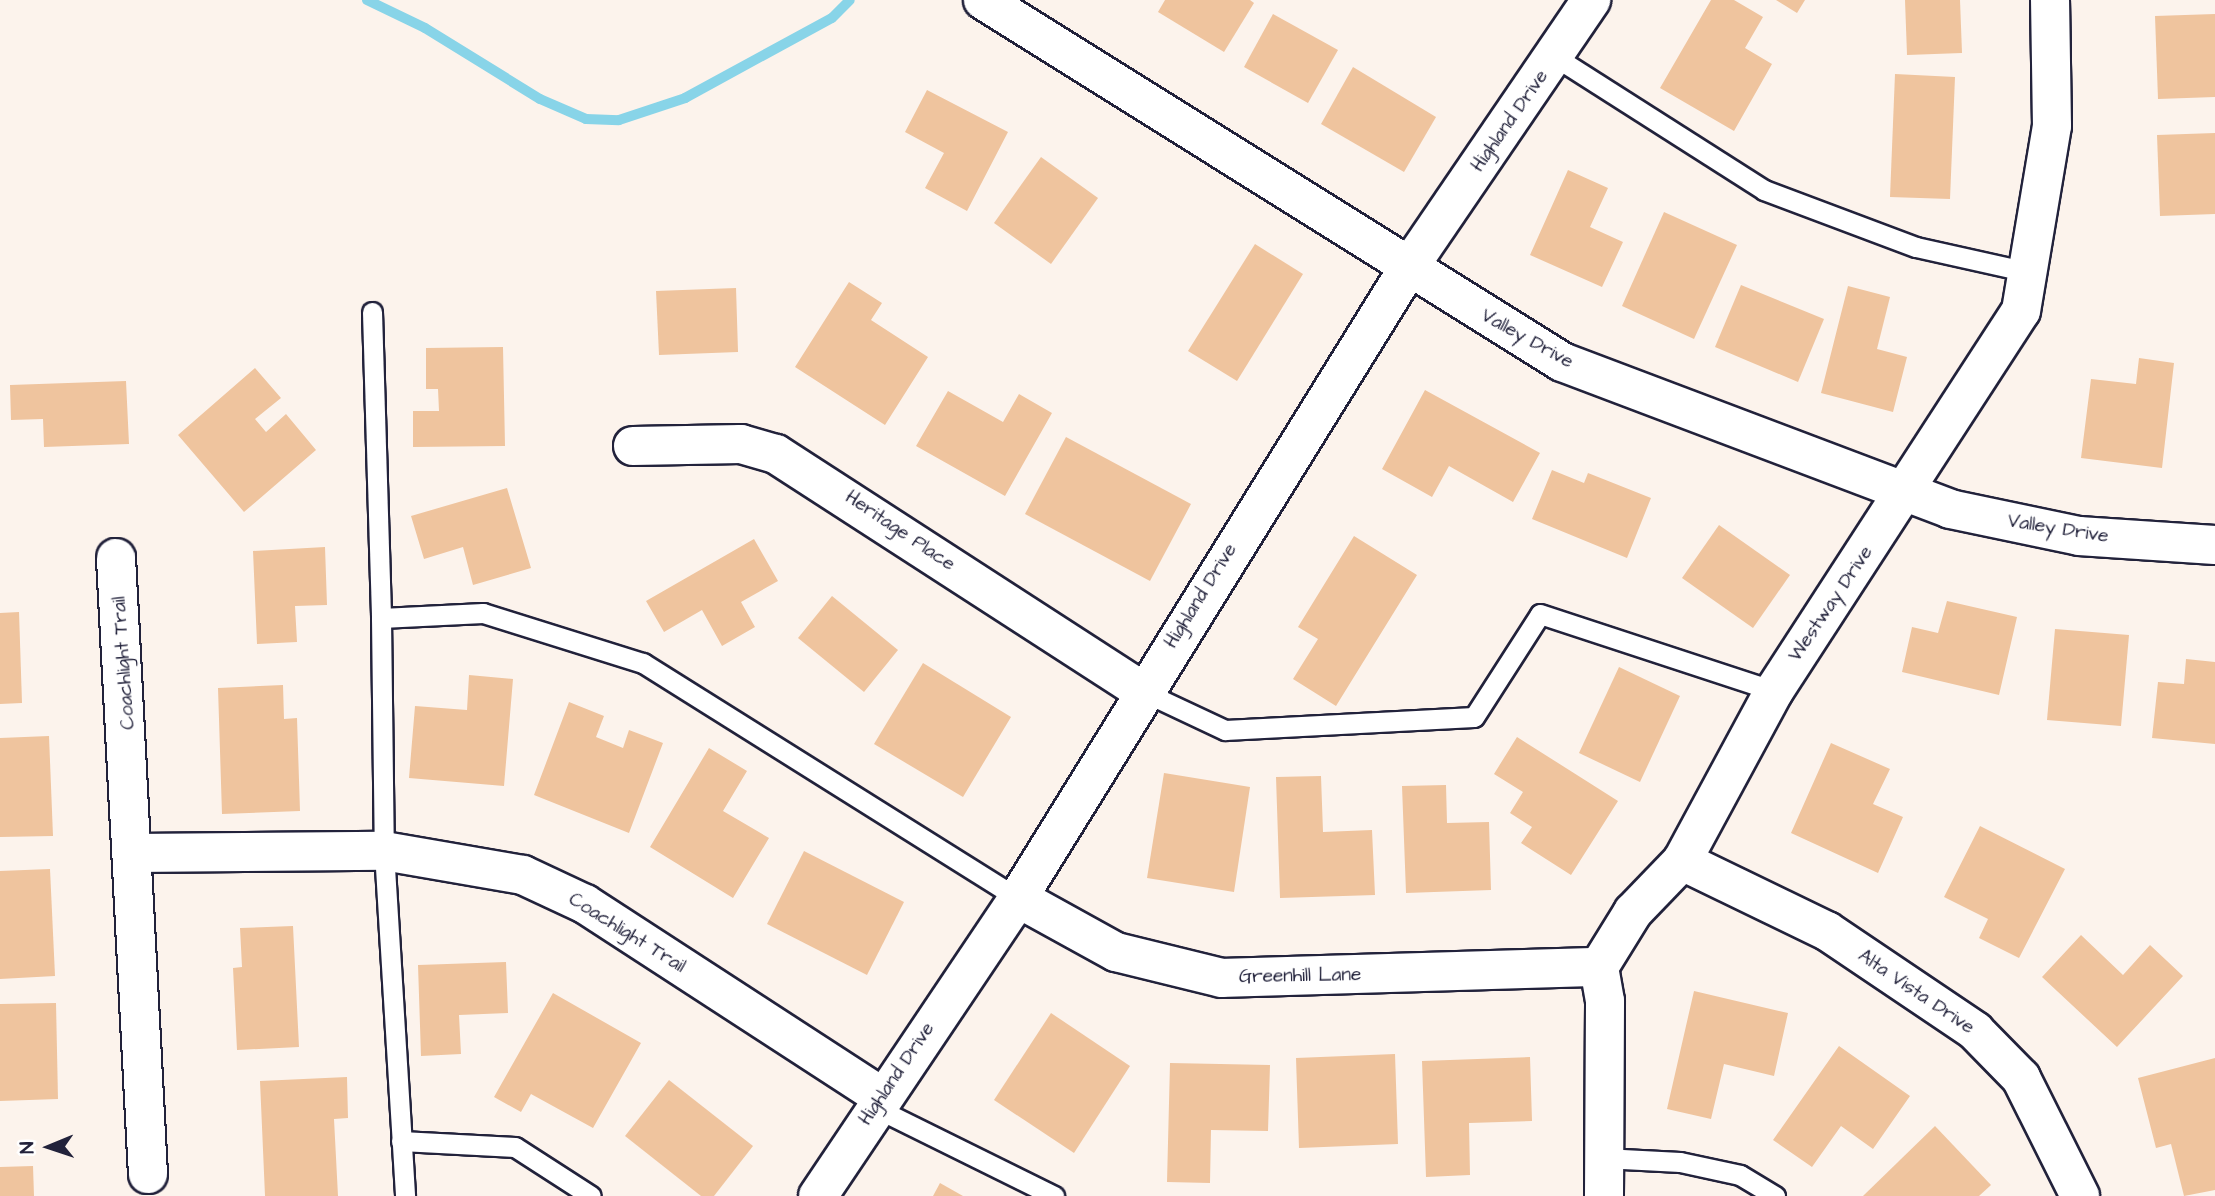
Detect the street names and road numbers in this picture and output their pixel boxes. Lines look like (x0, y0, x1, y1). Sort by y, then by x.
street label: Highland Drive (1467, 66, 1553, 176)
street label: Valley Drive (1477, 304, 1577, 374)
street label: Heritage Place (841, 486, 959, 576)
street label: Valley Drive (2006, 510, 2110, 548)
street label: Highland Drive (1160, 540, 1242, 652)
street label: Westway Drive (1784, 542, 1878, 666)
street label: Coachlight Trail (108, 596, 140, 730)
street label: Coachlight Trail (564, 888, 690, 978)
street label: Alta Vista Drive (1854, 945, 1978, 1039)
street label: Greenhill Lane (1239, 964, 1361, 988)
street label: Highland Drive (854, 1018, 940, 1130)

